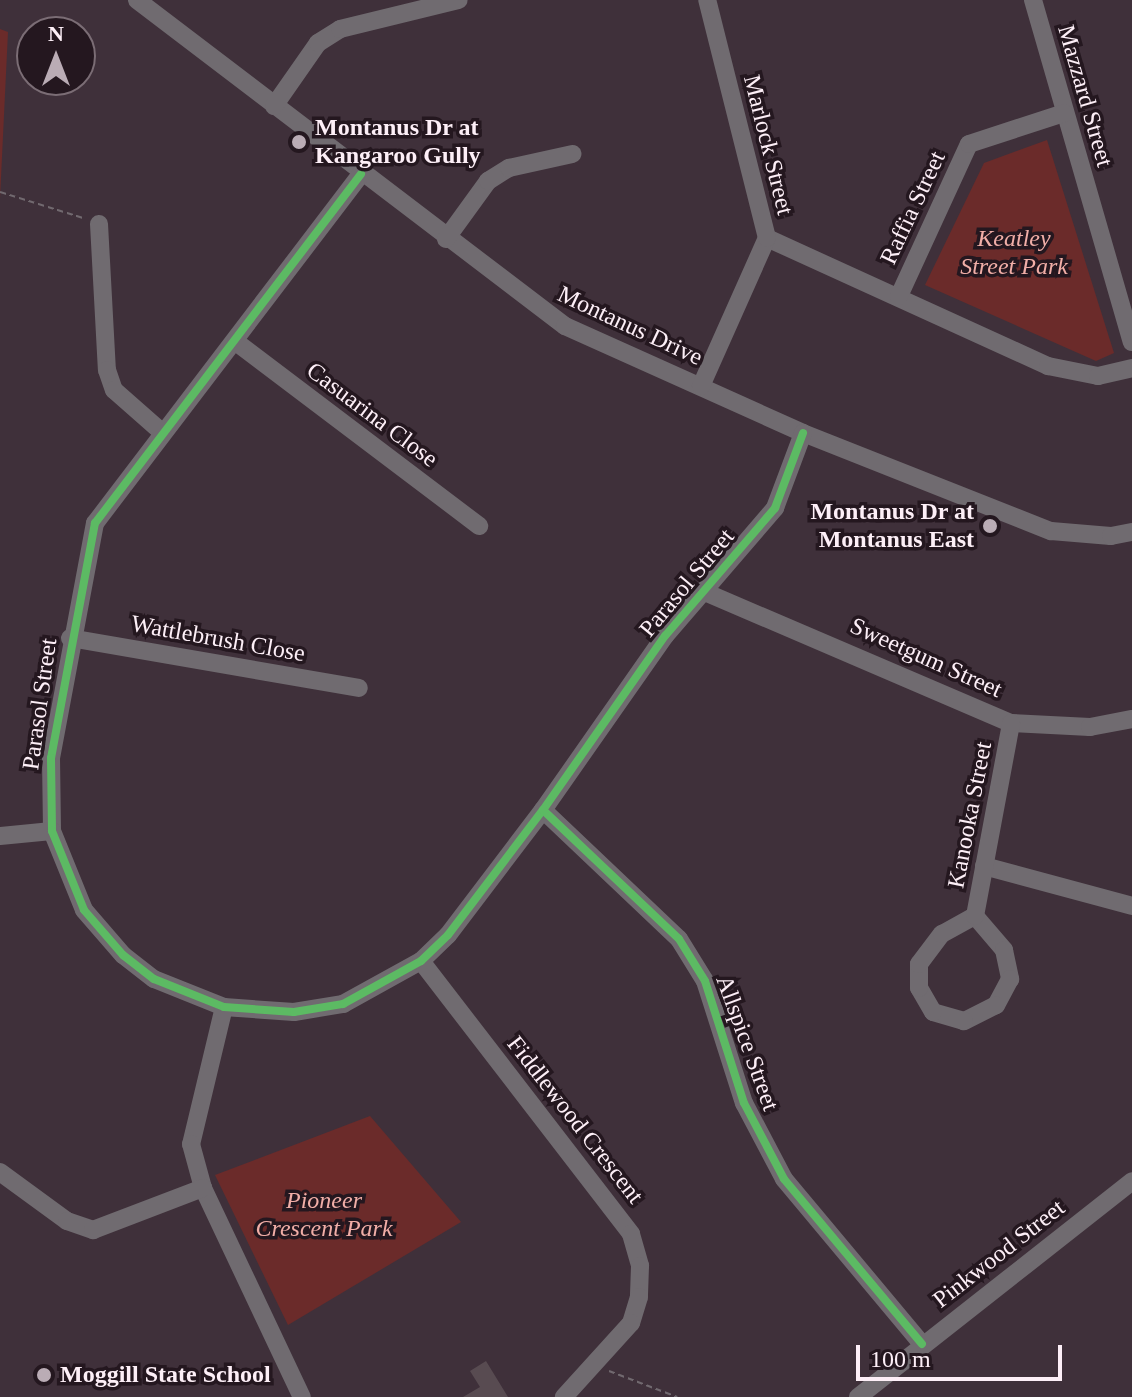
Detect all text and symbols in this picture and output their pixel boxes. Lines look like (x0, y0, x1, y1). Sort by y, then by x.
north arrow (16, 16, 96, 96)
text: N (48, 21, 64, 46)
street label: Mazzard Street (1051, 22, 1119, 170)
street label: Marlock Street (737, 72, 799, 218)
place label: Montanus Dr at Kangaroo Gully (315, 114, 481, 170)
marker: Montanus Dr at Kangaroo Gully (290, 133, 308, 151)
street label: Raffia Street (874, 147, 952, 269)
park label: Keatley Street Park (960, 225, 1068, 281)
street label: Montanus Drive (553, 280, 707, 372)
street label: Casuarina Close (301, 356, 443, 474)
place label: Montanus Dr at Montanus East (810, 498, 974, 554)
marker: Montanus Dr at Montanus East (981, 517, 999, 535)
street label: Parasol Street (633, 523, 741, 643)
street label: Wattlebrush Close (129, 610, 307, 668)
street label: Sweetgum Street (846, 612, 1006, 704)
street label: Parasol Street (17, 636, 63, 772)
street label: Kanooka Street (942, 739, 998, 891)
street label: Allspice Street (709, 971, 785, 1115)
street label: Fiddlewood Crescent (501, 1031, 649, 1209)
park label: Pioneer Crescent Park (255, 1187, 393, 1243)
street label: Pinkwood Street (927, 1194, 1071, 1314)
scale bar (860, 1329, 1066, 1379)
text: 100 m (870, 1346, 931, 1372)
place label: Moggill State School (60, 1361, 271, 1389)
marker: Moggill State School (35, 1366, 53, 1384)

